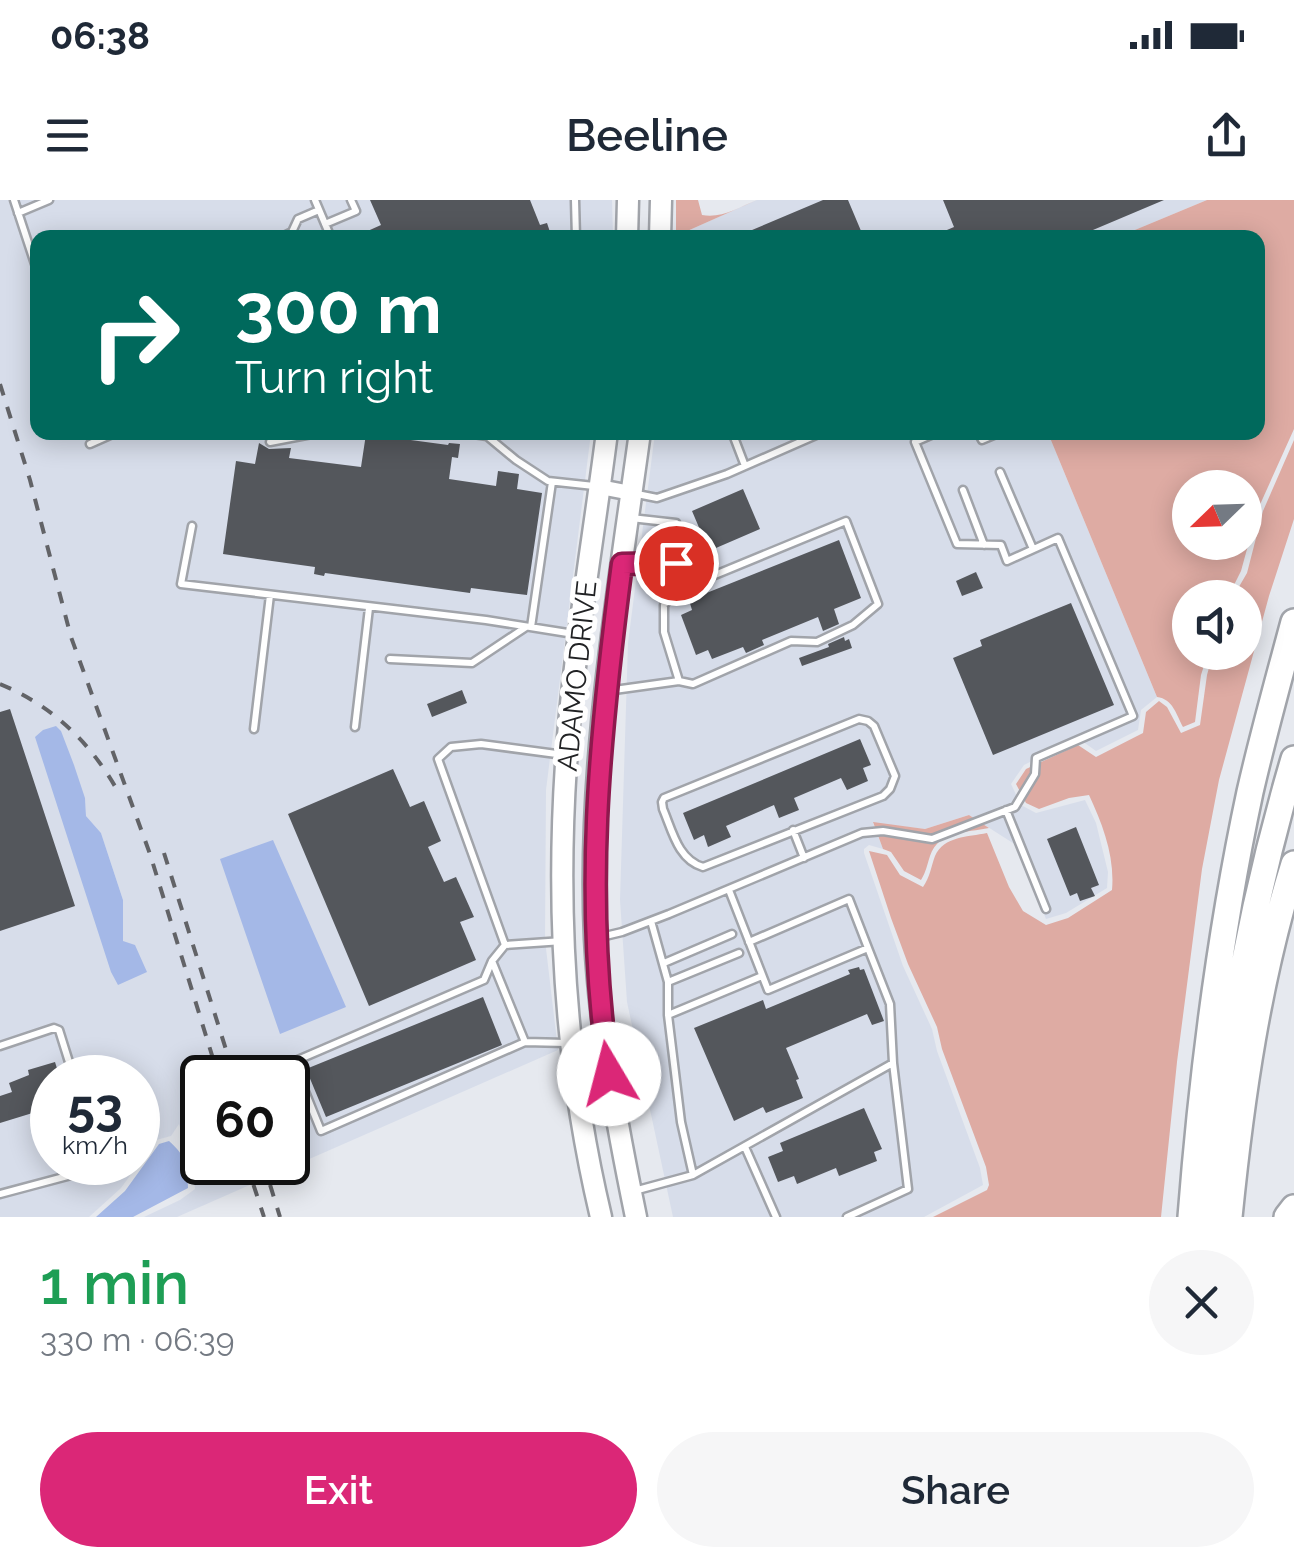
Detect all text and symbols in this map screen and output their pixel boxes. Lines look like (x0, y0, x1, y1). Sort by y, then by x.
text: 06:38 (50, 13, 150, 58)
icon: menu (40, 108, 95, 163)
icon: share (1199, 108, 1254, 163)
text: Beeline (566, 109, 728, 162)
text: 300 m (235, 267, 442, 349)
icon: right (70, 270, 200, 400)
text: Turn right (235, 351, 433, 404)
north arrow (1172, 470, 1262, 560)
map controls (1172, 470, 1262, 670)
pin (634, 521, 719, 606)
icon: arrive (649, 536, 704, 591)
street label: ADAMO DRIVE (551, 579, 603, 773)
button: sound (1172, 580, 1262, 670)
position arrow (557, 1022, 661, 1126)
speed limit sign: 60 (180, 1055, 310, 1185)
text: 53 (67, 1078, 123, 1137)
text: km/h (62, 1130, 128, 1160)
text: 1 min (40, 1248, 189, 1318)
button: close (1149, 1250, 1254, 1355)
text: 330 m · 06:39 (40, 1321, 234, 1358)
button: Exit (40, 1432, 637, 1547)
button: Share (657, 1432, 1254, 1547)

